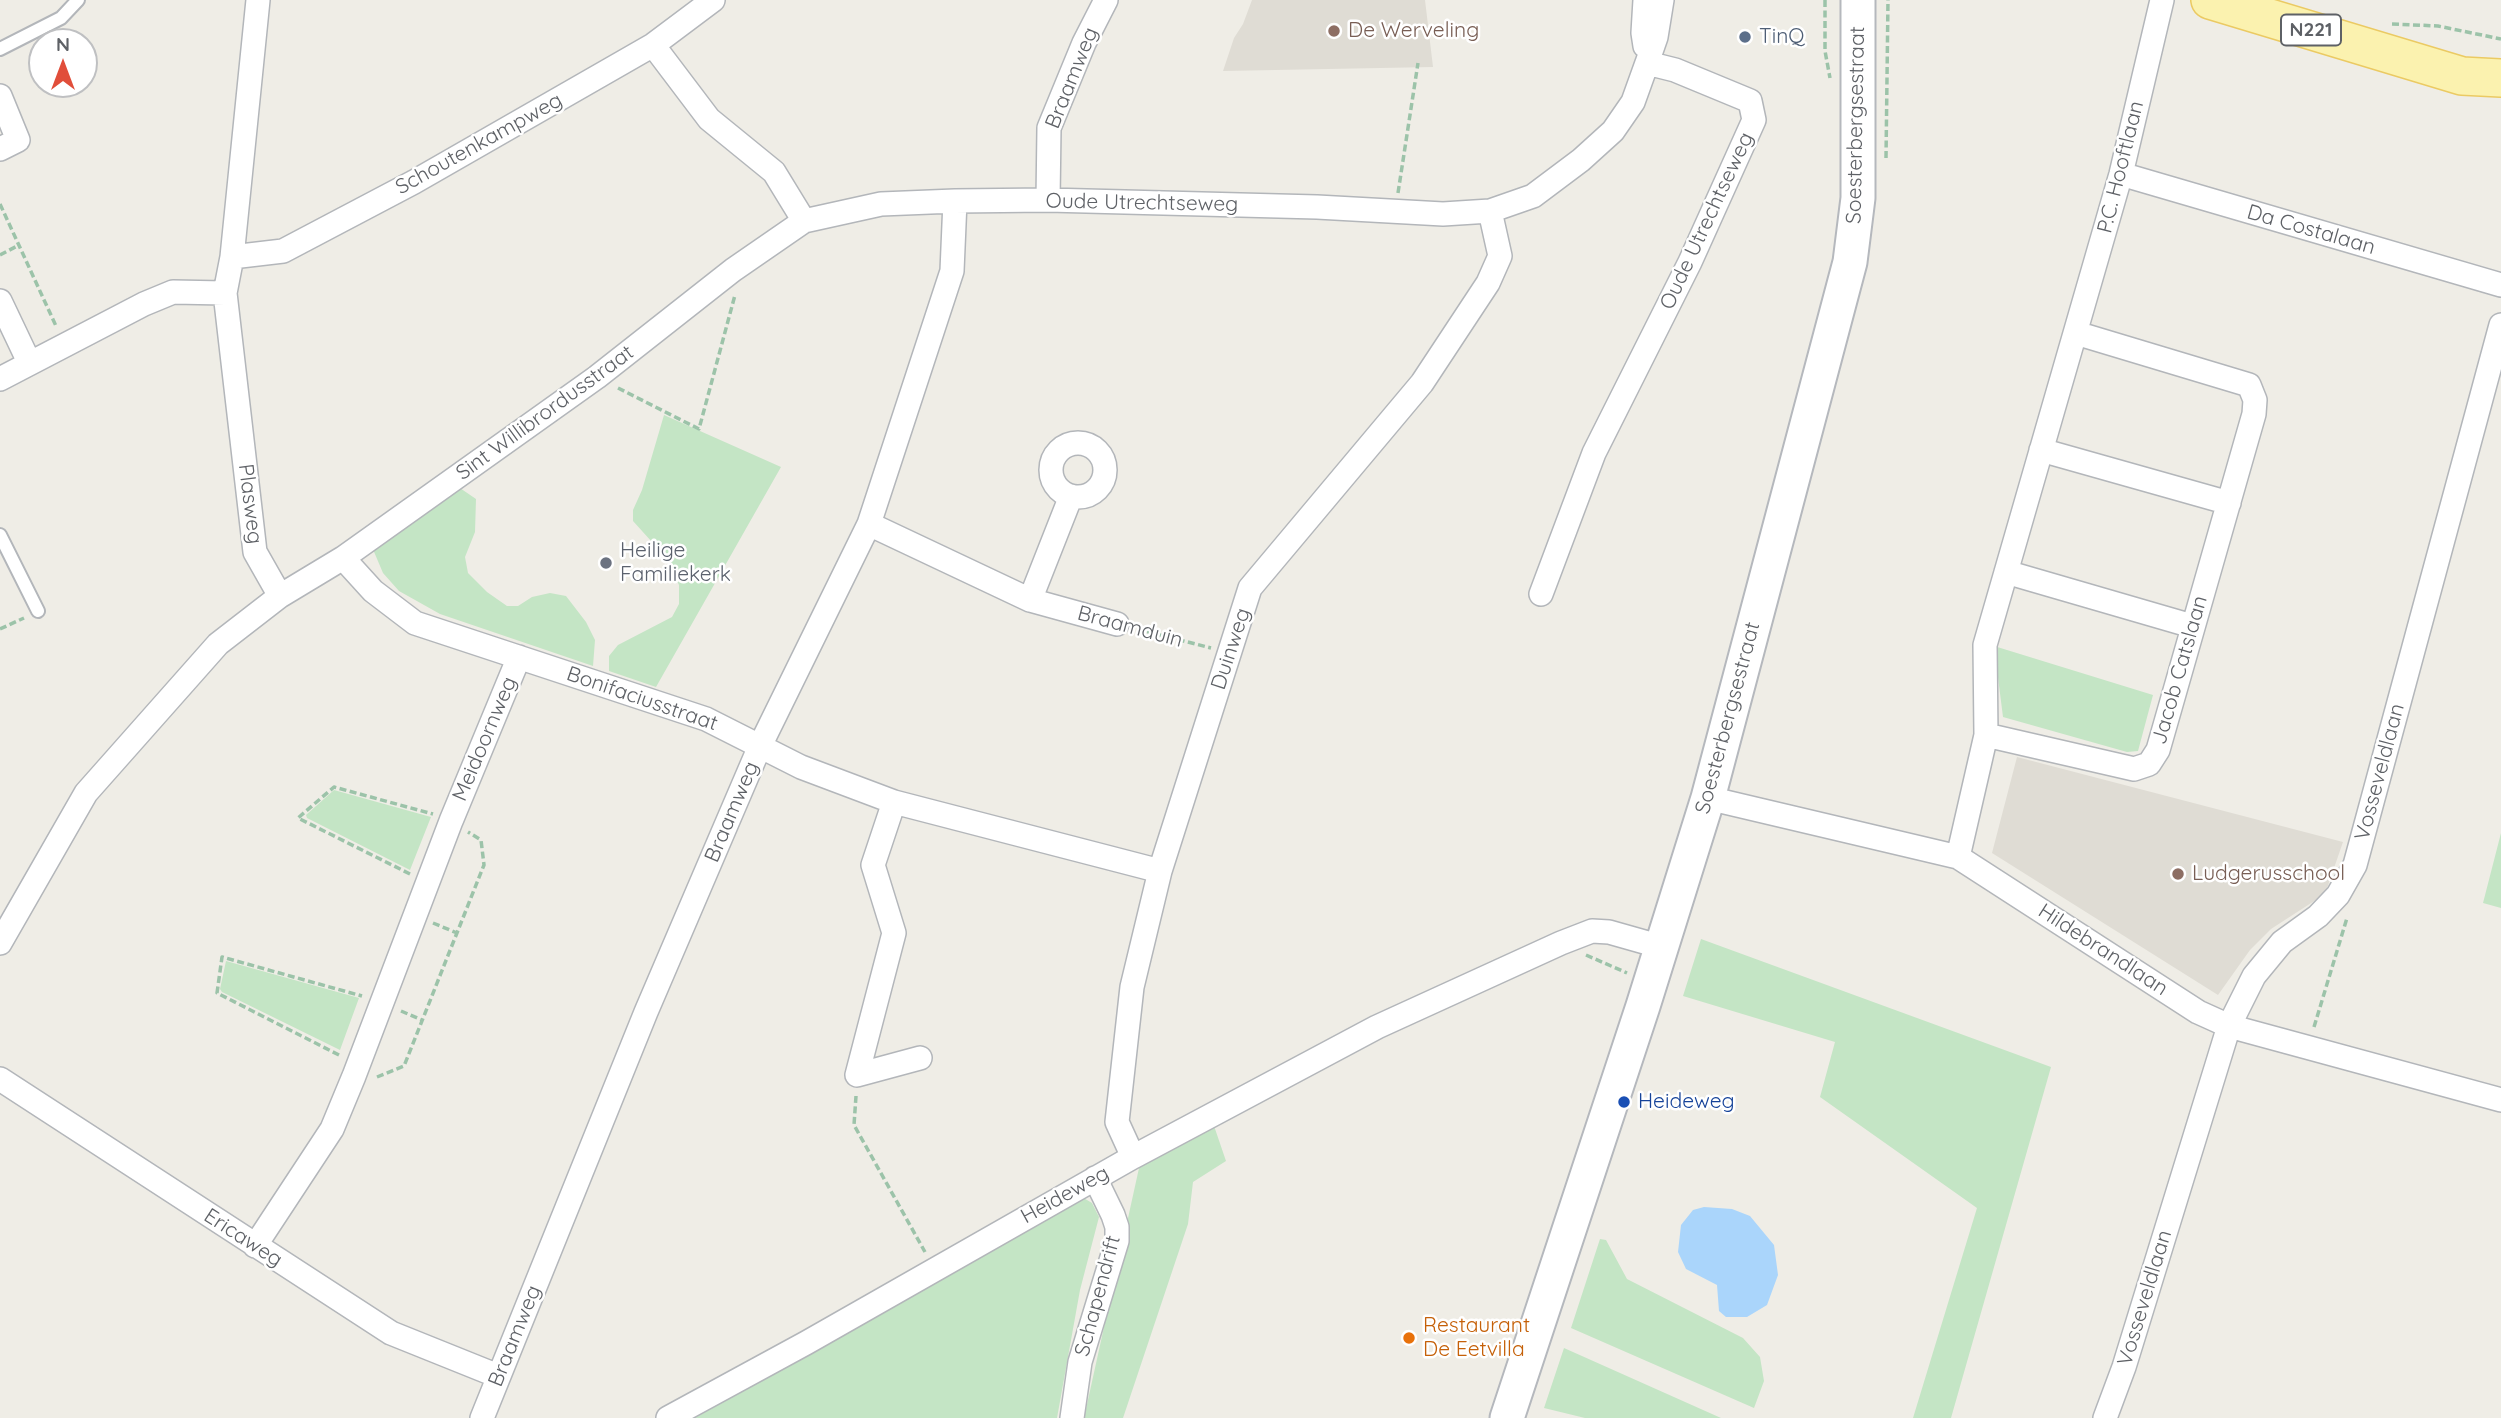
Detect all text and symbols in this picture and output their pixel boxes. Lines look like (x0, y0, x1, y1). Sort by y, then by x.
road number: N221 (2281, 14, 2341, 46)
place label: De Werveling (1348, 18, 1479, 44)
marker: De Werveling (1326, 23, 1342, 39)
street label: Braamweg (1040, 24, 1104, 132)
place label: TinQ (1759, 24, 1805, 50)
street label: Soesterbergsestraat (1842, 26, 1870, 224)
north arrow (28, 28, 98, 98)
marker: TinQ (1737, 29, 1753, 45)
text: N (56, 32, 70, 56)
street label: Schoutenkampweg (391, 88, 567, 200)
street label: P.C. Hooftlaan (2092, 98, 2150, 236)
street label: Oude Utrechtseweg (1655, 128, 1759, 314)
street label: Oude Utrechtseweg (1045, 189, 1239, 217)
street label: Da Costalaan (2244, 200, 2378, 260)
street label: Sint Willibrordusstraat (451, 340, 639, 486)
street label: Plasweg (233, 462, 267, 546)
place label: Heilige Familiekerk (620, 538, 731, 588)
marker: Heilige Familiekerk (598, 555, 614, 571)
street label: Jacob Catslaan (2147, 593, 2213, 747)
street label: Braamduin (1075, 601, 1185, 653)
street label: Duinweg (1206, 605, 1256, 693)
street label: Soesterbergsestraat (1690, 619, 1766, 817)
street label: Bonifaciusstraat (563, 661, 721, 737)
street label: Meidoornweg (447, 673, 523, 805)
street label: Vosseveldlaan (2350, 701, 2410, 843)
street label: Braamweg (700, 758, 764, 866)
place label: Ludgerusschool (2192, 861, 2345, 887)
marker: Ludgerusschool (2170, 866, 2186, 882)
street label: Hildebrandlaan (2033, 899, 2173, 1001)
place label: Heideweg (1638, 1089, 1735, 1115)
marker: Heideweg (1616, 1094, 1632, 1110)
street label: Heideweg (1017, 1161, 1113, 1229)
street label: Ericaweg (199, 1203, 287, 1273)
street label: Vosseveldlaan (2112, 1227, 2178, 1369)
street label: Schapendrift (1070, 1233, 1126, 1359)
street label: Braamweg (483, 1282, 547, 1390)
place label: Restaurant De Eetvilla (1423, 1313, 1530, 1363)
marker: Restaurant De Eetvilla (1401, 1330, 1417, 1346)

